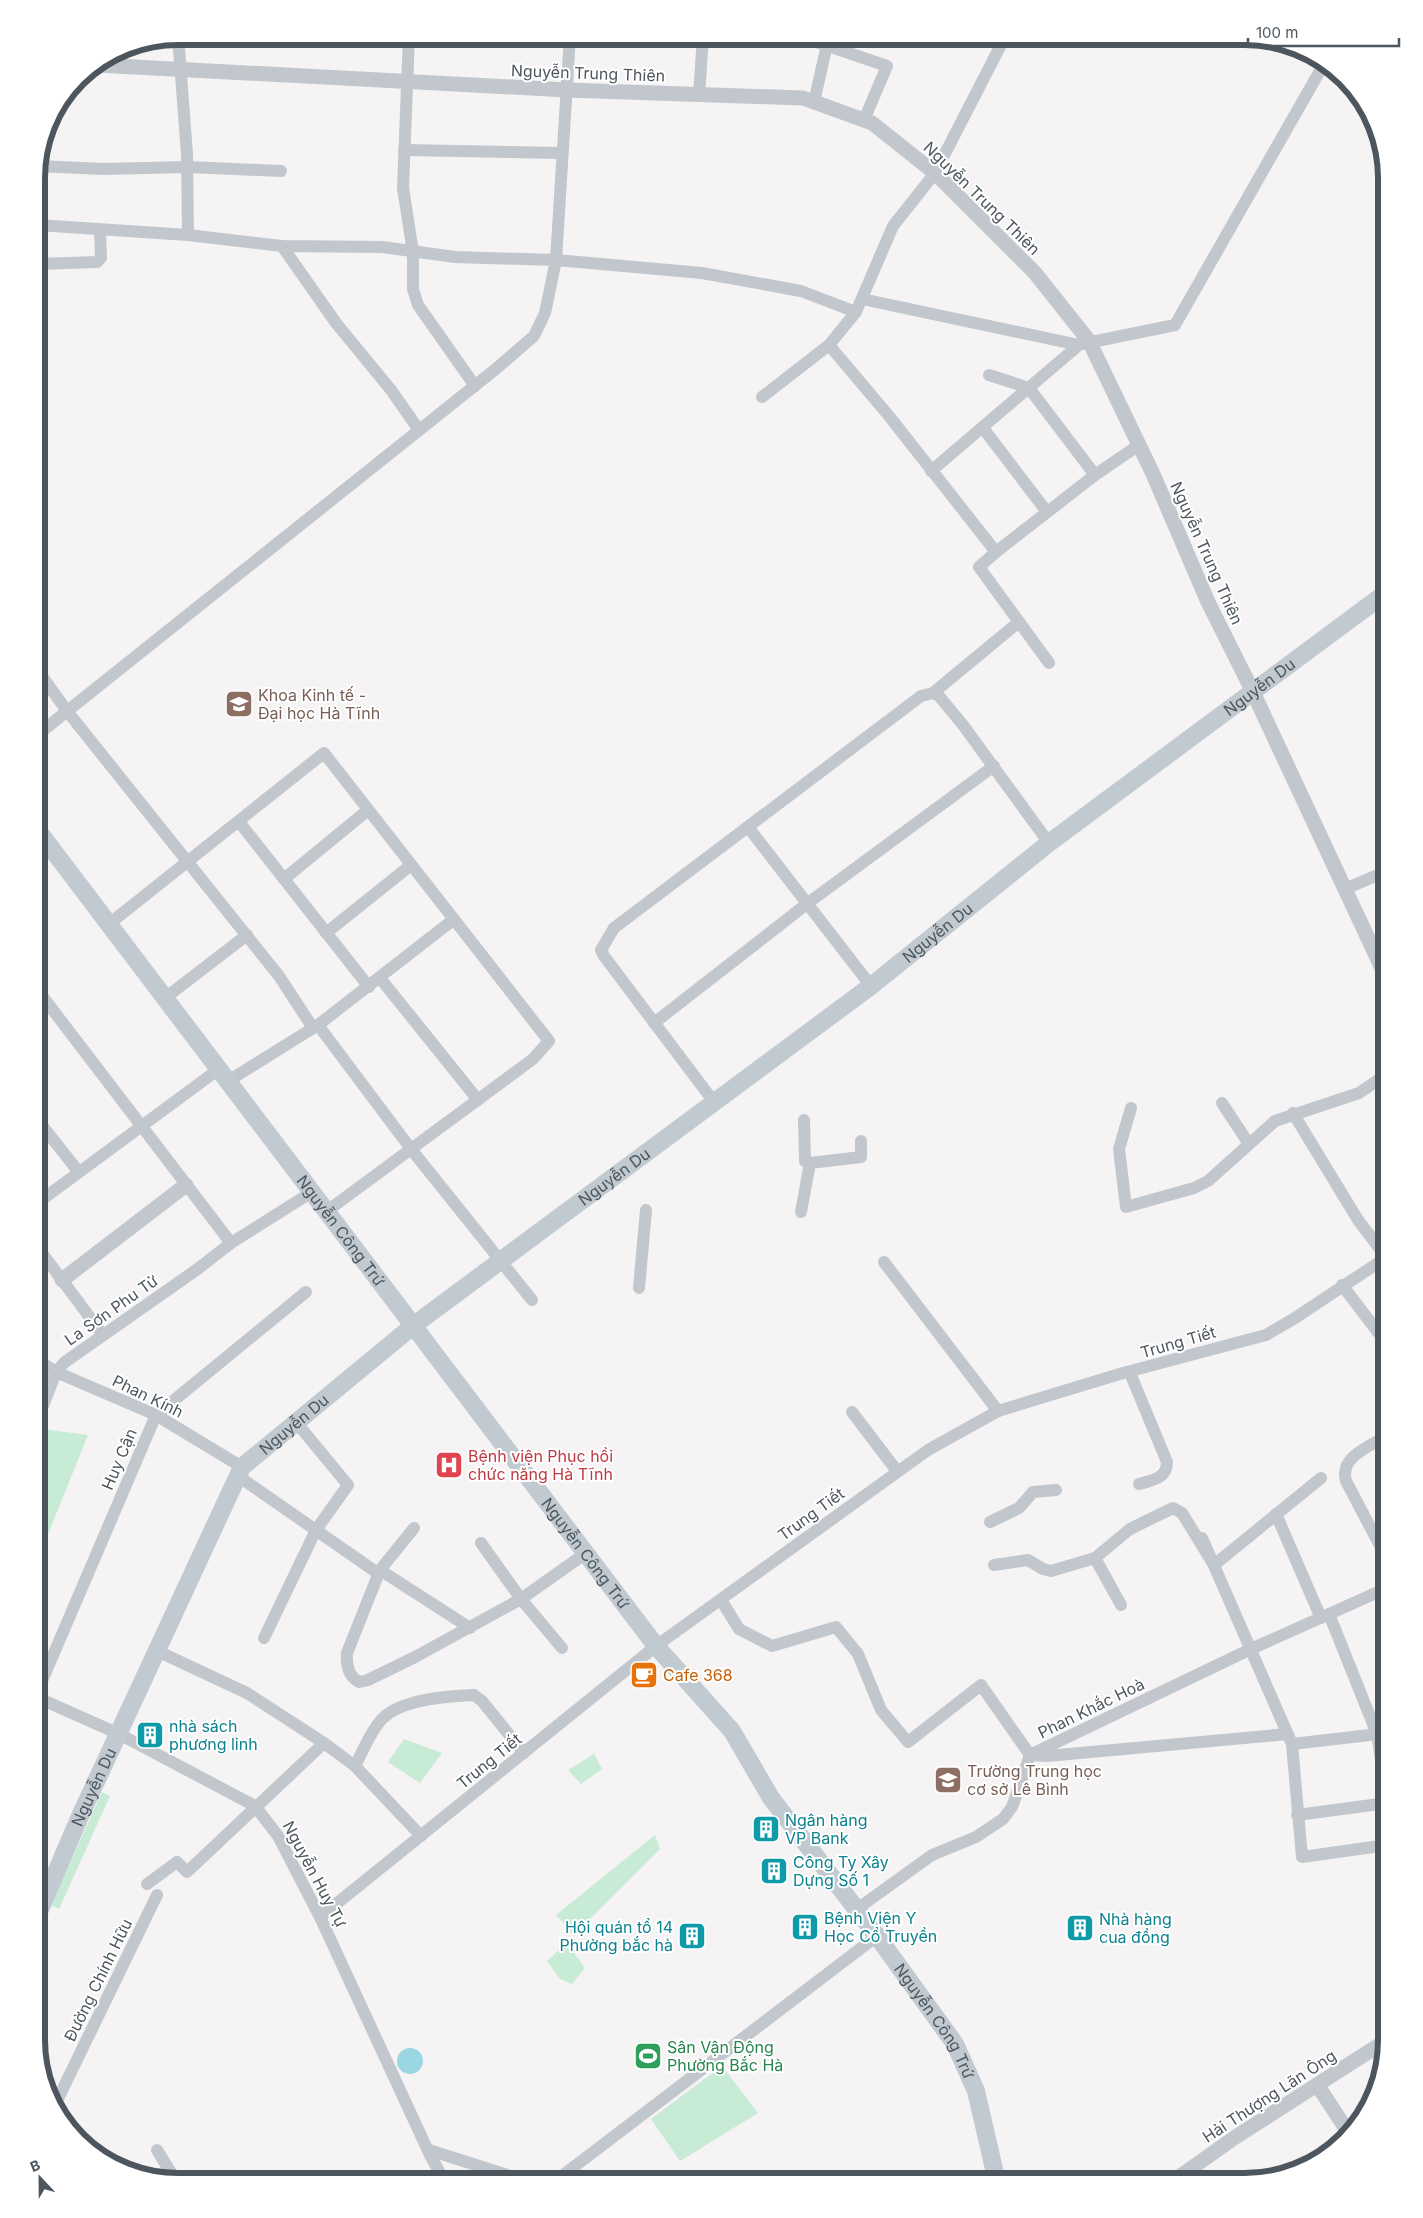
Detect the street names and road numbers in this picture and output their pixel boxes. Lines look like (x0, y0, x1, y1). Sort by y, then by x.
street label: Nguyễn Trung Thiên (510, 60, 666, 86)
street label: Nguyễn Trung Thiên (920, 137, 1044, 259)
street label: Nguyễn Trung Thiên (1166, 478, 1248, 628)
street label: Nguyễn Du (1219, 654, 1299, 720)
street label: Nguyễn Du (898, 898, 977, 967)
street label: Nguyễn Du (574, 1143, 654, 1210)
street label: Nguyễn Công Trứ (293, 1171, 389, 1290)
street label: La Sơn Phu Tử (61, 1270, 161, 1349)
street label: Trung Tiết (1138, 1322, 1218, 1362)
street label: Phan Kính (109, 1370, 187, 1422)
street label: Nguyễn Du (255, 1390, 333, 1459)
street label: Huy Cận (97, 1425, 141, 1493)
street label: Trung Tiết (774, 1483, 848, 1545)
street label: Nguyễn Công Trứ (537, 1494, 634, 1613)
street label: Phan Khắc Hoà (1034, 1674, 1148, 1742)
street label: Trung Tiết (453, 1729, 525, 1793)
street label: Nguyễn Du (67, 1745, 120, 1829)
street label: Nguyễn Huy Tự (279, 1818, 351, 1931)
street label: Đường Chính Hữu (60, 1915, 136, 2045)
street label: Nguyễn Công Trứ (890, 1959, 979, 2082)
street label: Hải Thượng Lãn Ông (1198, 2045, 1340, 2147)

